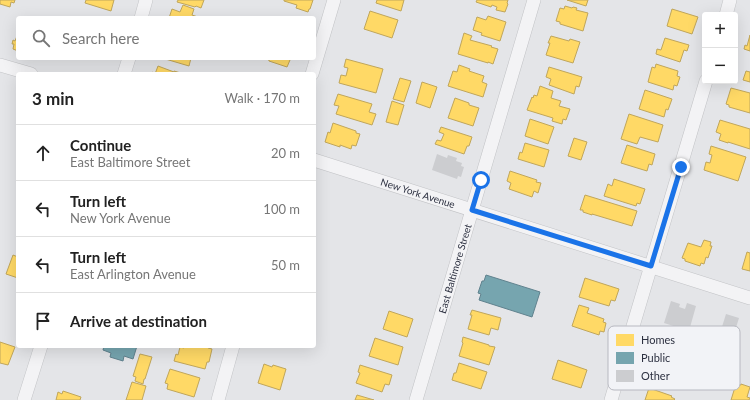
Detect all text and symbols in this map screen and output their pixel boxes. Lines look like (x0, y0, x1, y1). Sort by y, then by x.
map controls (702, 12, 738, 84)
button: + (702, 12, 738, 48)
search box (16, 16, 316, 60)
icon: search (30, 27, 52, 49)
text: Search here (62, 29, 139, 47)
button: − (702, 48, 738, 84)
text: 3 min (32, 88, 74, 109)
text: Walk · 170 m (224, 90, 300, 106)
text: Continue (70, 136, 131, 154)
icon: ahead (32, 142, 54, 164)
text: 20 m (271, 145, 300, 161)
text: East Baltimore Street (70, 154, 190, 170)
route end (672, 158, 690, 176)
route start (472, 171, 490, 189)
street label: New York Avenue (379, 175, 457, 210)
text: Turn left (70, 192, 126, 210)
icon: left (32, 198, 54, 220)
text: 100 m (263, 201, 300, 217)
text: New York Avenue (70, 210, 171, 226)
street label: East Baltimore Street (436, 222, 474, 315)
text: Turn left (70, 248, 126, 266)
icon: left (32, 254, 54, 276)
text: 50 m (271, 257, 300, 273)
text: East Arlington Avenue (70, 266, 196, 282)
icon: arrive (32, 310, 54, 332)
text: Arrive at destination (70, 312, 207, 330)
legend (608, 326, 740, 390)
text: Homes (641, 333, 675, 346)
text: Public (641, 351, 670, 364)
text: Other (641, 369, 670, 382)

